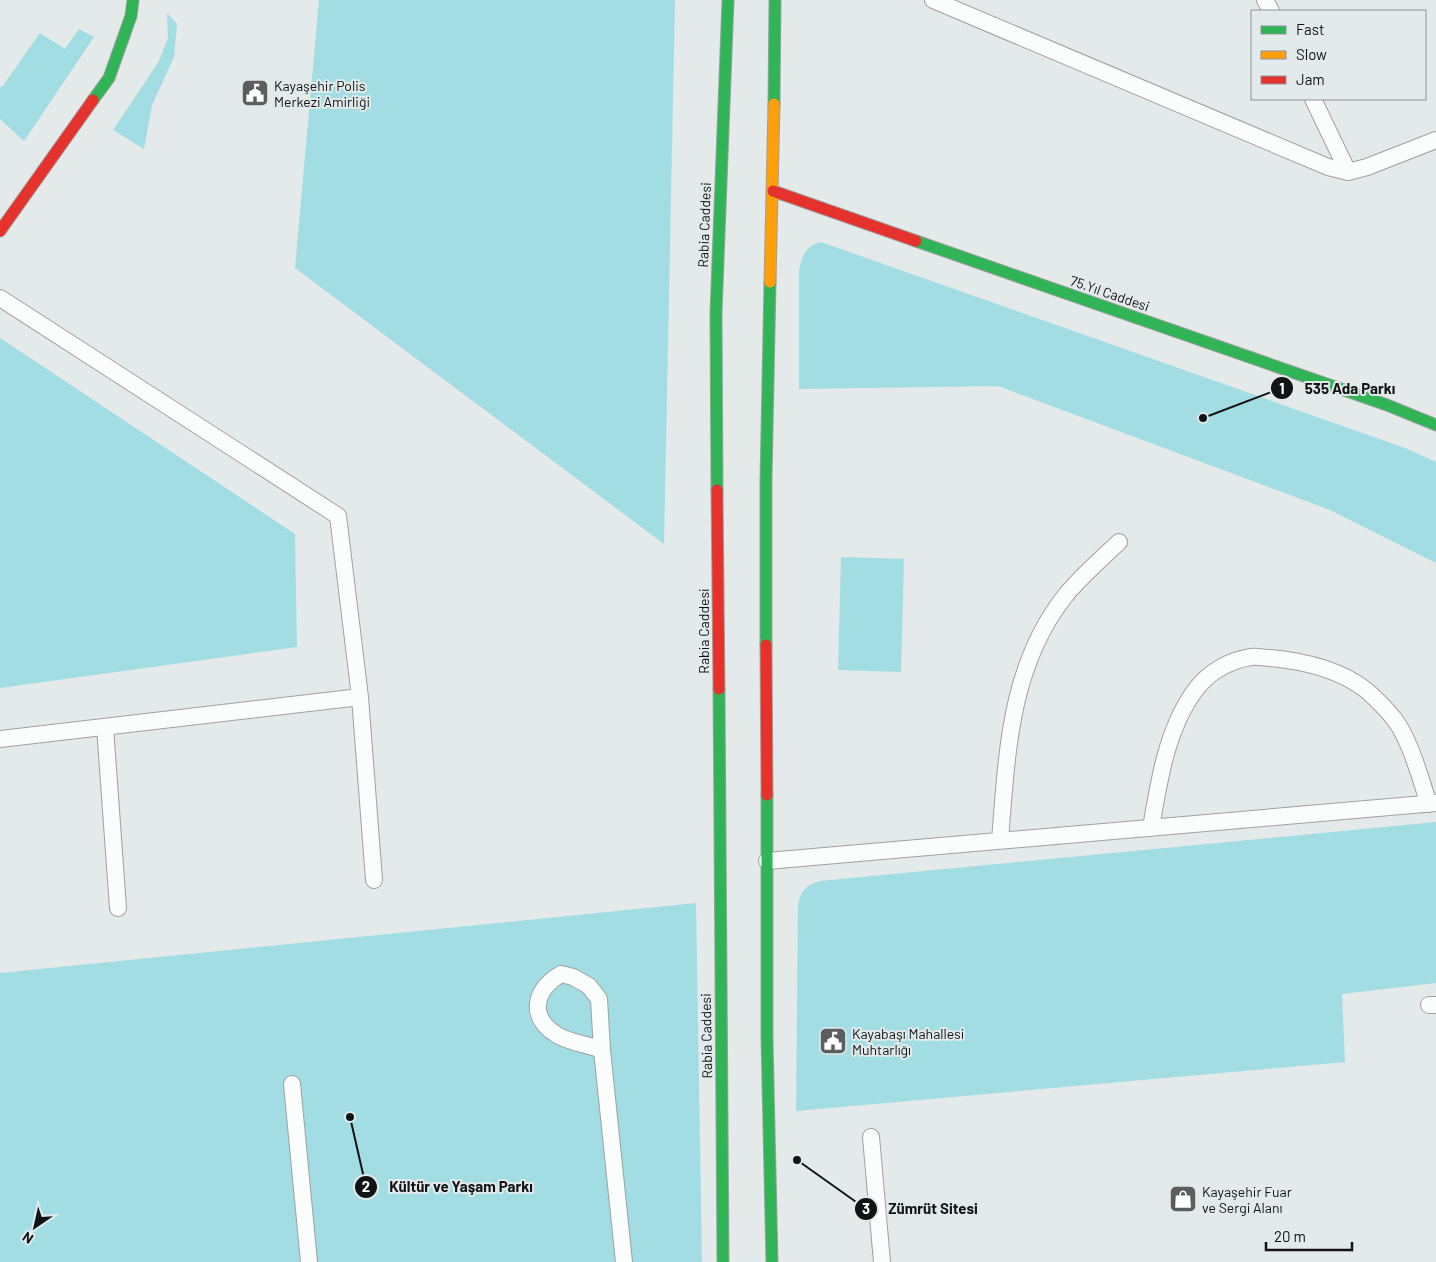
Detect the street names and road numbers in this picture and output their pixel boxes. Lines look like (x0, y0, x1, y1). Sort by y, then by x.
street label: Rabia Caddesi (694, 182, 714, 268)
street label: 75.Yıl Caddesi (1068, 272, 1152, 314)
street label: Rabia Caddesi (695, 588, 712, 674)
street label: Rabia Caddesi (697, 993, 715, 1079)

